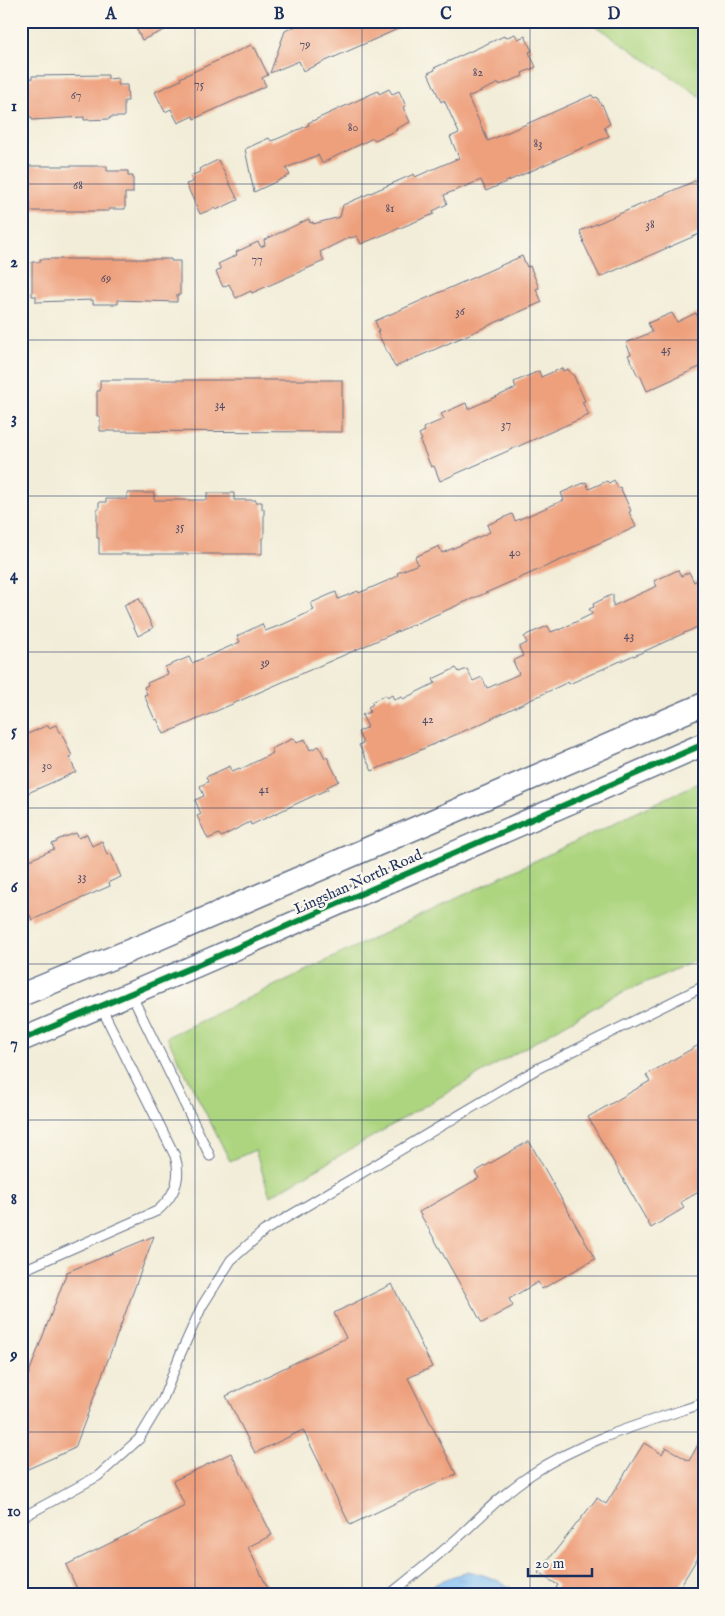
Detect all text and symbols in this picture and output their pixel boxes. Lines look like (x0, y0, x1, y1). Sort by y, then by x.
text: A (105, 5, 118, 25)
text: B (274, 5, 285, 25)
text: C (440, 5, 452, 25)
text: D (608, 5, 621, 25)
house number: 79 (300, 37, 310, 52)
house number: 82 (473, 65, 484, 80)
house number: 75 (194, 77, 205, 92)
house number: 67 (71, 88, 81, 103)
text: 1 (11, 97, 17, 117)
house number: 80 (348, 120, 358, 135)
house number: 83 (533, 136, 543, 151)
house number: 68 (73, 178, 83, 193)
house number: 81 (385, 201, 395, 216)
house number: 38 (645, 217, 655, 232)
house number: 77 (251, 252, 263, 267)
text: 2 (10, 253, 18, 273)
house number: 69 (101, 271, 111, 286)
house number: 36 (455, 304, 466, 319)
house number: 45 (661, 342, 672, 357)
house number: 34 (215, 397, 225, 412)
text: 3 (11, 409, 17, 429)
house number: 37 (501, 417, 511, 432)
house number: 35 (176, 519, 185, 534)
house number: 40 (509, 545, 521, 560)
text: 4 (10, 566, 19, 586)
house number: 43 (624, 628, 634, 643)
house number: 39 (260, 655, 270, 670)
house number: 42 (422, 712, 434, 727)
text: 5 (11, 722, 17, 742)
house number: 30 (42, 758, 52, 773)
house number: 41 (259, 782, 269, 797)
street label: Lingshan North Road (291, 845, 426, 919)
house number: 33 (78, 869, 86, 884)
text: 6 (11, 878, 19, 898)
text: 7 (10, 1034, 18, 1054)
text: 8 (11, 1190, 17, 1210)
text: 9 (10, 1346, 18, 1366)
text: 10 (7, 1502, 21, 1522)
scale bar (528, 1546, 591, 1578)
text: 20 m (535, 1554, 565, 1573)

